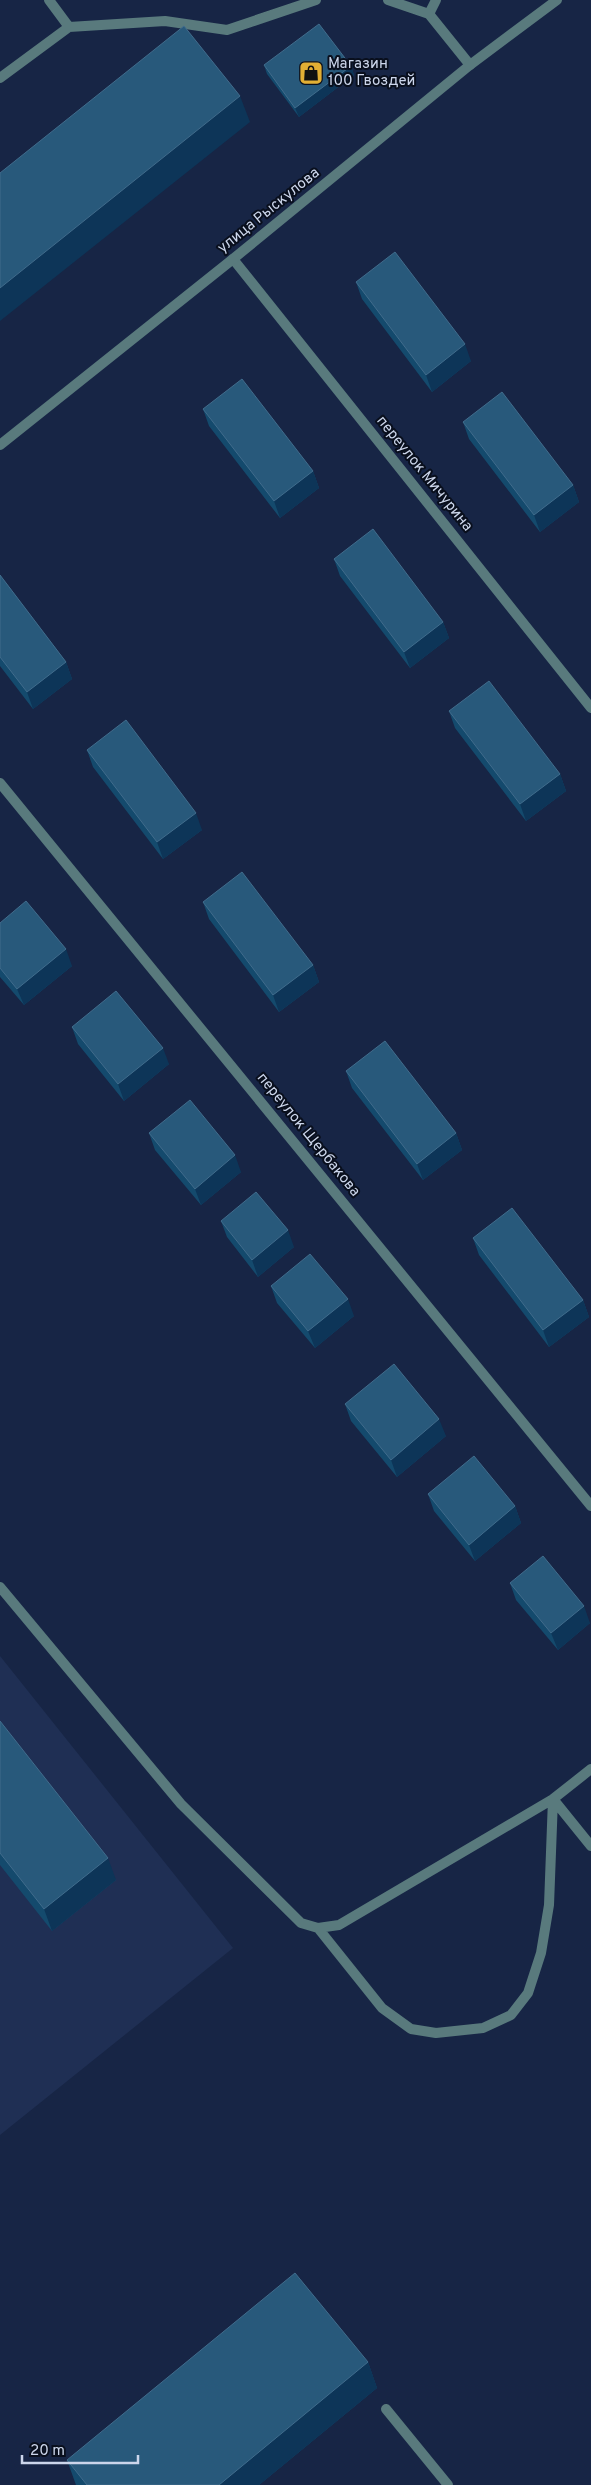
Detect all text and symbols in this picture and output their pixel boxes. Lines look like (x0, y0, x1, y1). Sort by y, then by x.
place label: Магазин 100 Гвоздей (328, 55, 415, 91)
shop icon: Магазин 100 Гвоздей (298, 60, 324, 86)
street label: улица Рыскулова (214, 164, 324, 258)
street label: переулок Мичурина (372, 412, 476, 536)
street label: переулок Щербакова (252, 1069, 364, 1201)
scale bar (22, 2432, 139, 2464)
text: 20 m (30, 2442, 65, 2461)

